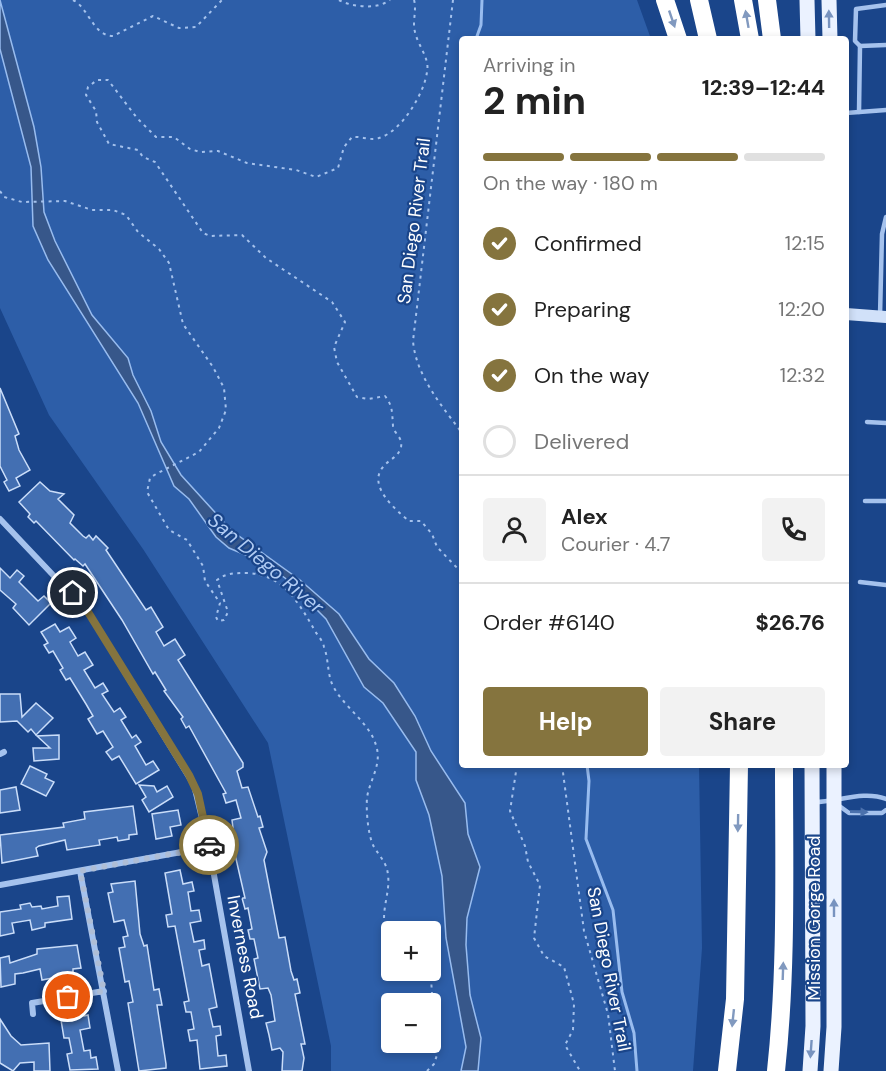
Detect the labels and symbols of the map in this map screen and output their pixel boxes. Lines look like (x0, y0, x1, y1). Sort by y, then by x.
one-way arrow (742, 10, 751, 29)
one-way arrow (825, 10, 834, 29)
one-way arrow (667, 11, 677, 29)
street label: San Diego River Trail (392, 137, 436, 305)
water label: San Diego River (202, 507, 330, 620)
pin (47, 567, 98, 618)
one-way arrow (849, 808, 868, 817)
one-way arrow (733, 814, 743, 833)
courier (179, 815, 239, 875)
street label: Mission Gorge Road (802, 835, 826, 1001)
street label: San Diego River Trail (581, 885, 637, 1053)
street label: Inverness Road (221, 893, 269, 1021)
one-way arrow (829, 898, 839, 917)
one-way arrow (779, 961, 788, 980)
pin (42, 971, 93, 1022)
one-way arrow (728, 1009, 738, 1028)
one-way arrow (806, 1040, 816, 1059)

